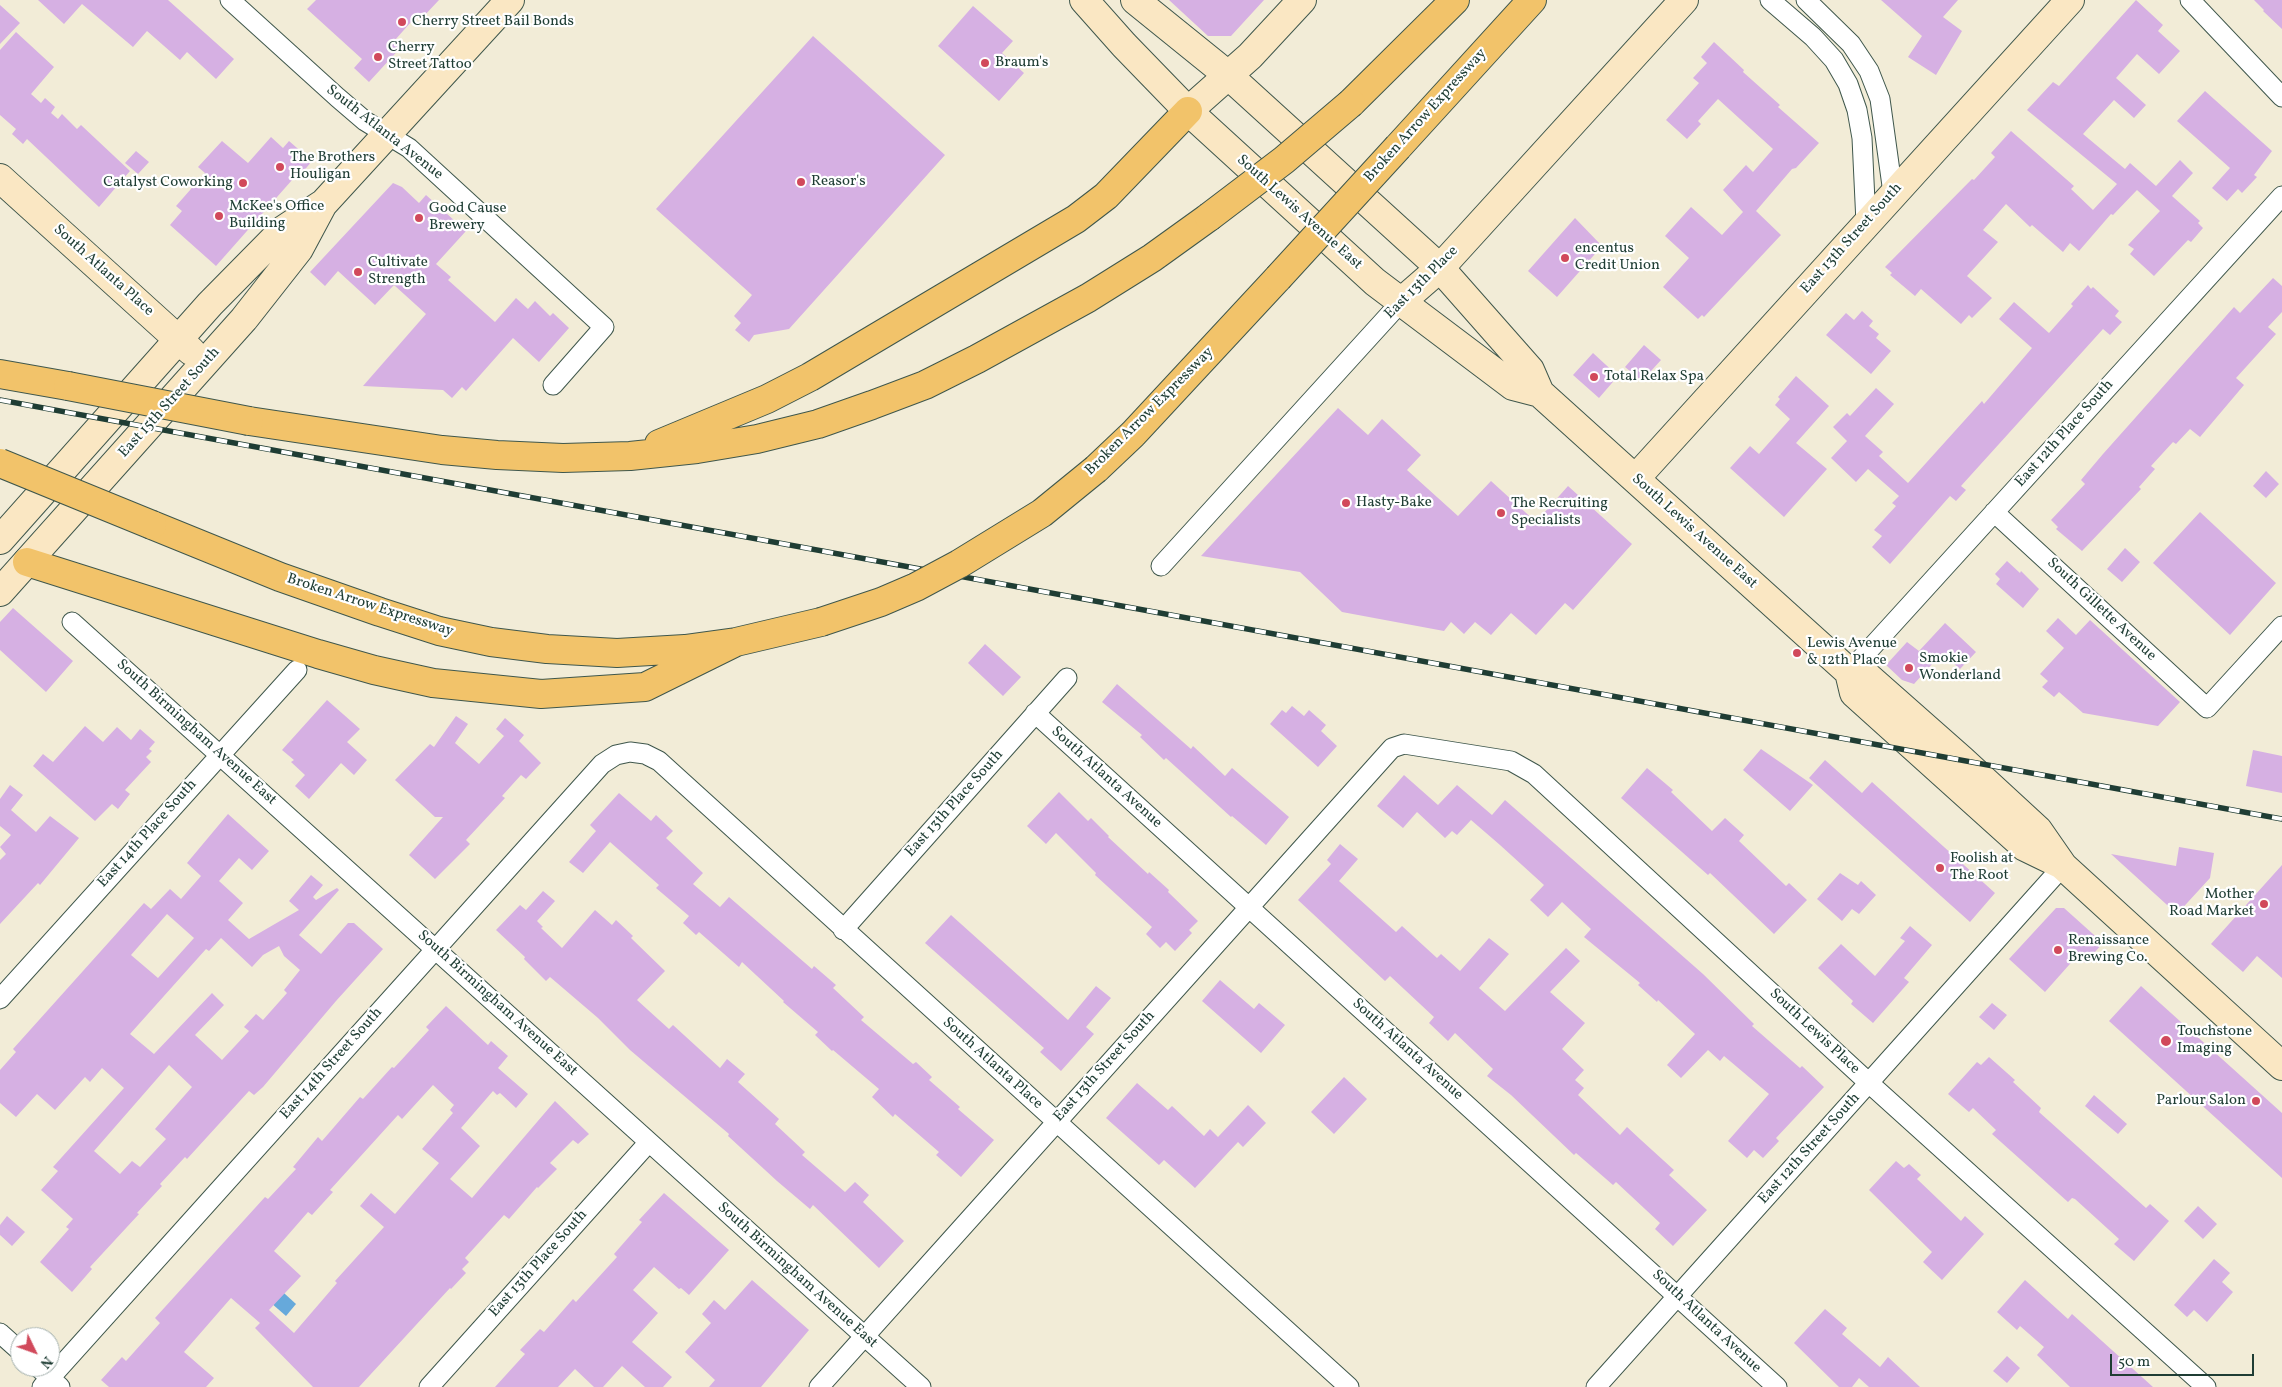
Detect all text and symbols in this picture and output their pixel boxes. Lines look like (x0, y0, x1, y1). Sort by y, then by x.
place label: Cherry Street Bail Bonds (412, 13, 574, 31)
marker: Cherry Street Bail Bonds (396, 16, 408, 28)
place label: Cherry Street Tattoo (388, 39, 472, 74)
street label: Broken Arrow Expressway (1361, 45, 1491, 187)
marker: Cherry Street Tattoo (372, 51, 384, 63)
place label: Braum's (995, 54, 1048, 72)
marker: Braum's (979, 57, 991, 69)
street label: South Atlanta Avenue (322, 82, 446, 184)
place label: The Brothers Houligan (290, 149, 375, 184)
street label: South Lewis Avenue East (1232, 152, 1366, 274)
marker: The Brothers Houligan (274, 161, 286, 173)
place label: Reasor's (811, 173, 866, 191)
place label: Catalyst Coworking (103, 174, 233, 192)
marker: Reasor's (795, 176, 807, 188)
marker: Catalyst Coworking (237, 177, 249, 189)
street label: East 13th Street South (1797, 180, 1907, 298)
place label: McKee's Office Building (229, 198, 324, 233)
place label: Good Cause Brewery (429, 200, 507, 235)
marker: McKee's Office Building (213, 210, 225, 222)
marker: Good Cause Brewery (413, 212, 425, 224)
street label: South Atlanta Place (49, 221, 157, 321)
place label: encentus Credit Union (1575, 240, 1660, 275)
street label: East 13th Place (1382, 243, 1462, 323)
marker: encentus Credit Union (1559, 252, 1571, 264)
place label: Cultivate Strength (368, 254, 428, 289)
marker: Cultivate Strength (352, 266, 364, 278)
street label: East 15th Street South (116, 344, 224, 462)
street label: Broken Arrow Expressway (1082, 344, 1218, 480)
place label: Total Relax Spa (1604, 368, 1704, 386)
marker: Total Relax Spa (1588, 371, 1600, 383)
street label: East 12th Place South (2012, 376, 2118, 492)
street label: South Lewis Avenue East (1627, 471, 1761, 593)
place label: Hasty-Bake (1356, 494, 1432, 512)
place label: The Recruiting Specialists (1511, 495, 1608, 530)
marker: Hasty-Bake (1340, 497, 1352, 509)
marker: The Recruiting Specialists (1495, 507, 1507, 519)
street label: South Gillette Avenue (2043, 555, 2159, 665)
street label: Broken Arrow Expressway (284, 571, 456, 641)
place label: Lewis Avenue & 12th Place (1807, 635, 1897, 670)
marker: Lewis Avenue & 12th Place (1791, 647, 1803, 659)
place label: Smokie Wonderland (1919, 650, 2001, 685)
street label: South Birmingham Avenue East (112, 656, 280, 810)
marker: Smokie Wonderland (1903, 662, 1915, 674)
street label: South Atlanta Avenue (1047, 723, 1165, 833)
street label: East 13th Place South (902, 747, 1008, 861)
street label: East 14th Place South (95, 776, 201, 892)
place label: Foolish at The Root (1950, 850, 2013, 885)
marker: Foolish at The Root (1934, 862, 1946, 874)
place label: Mother Road Market (2169, 886, 2254, 921)
marker: Mother Road Market (2258, 898, 2270, 910)
street label: South Birmingham Avenue East (413, 927, 581, 1081)
place label: Renaissance Brewing Co. (2068, 932, 2149, 967)
marker: Renaissance Brewing Co. (2052, 944, 2064, 956)
street label: South Lewis Place (1765, 985, 1863, 1079)
street label: South Atlanta Avenue (1348, 995, 1466, 1105)
street label: East 14th Street South (277, 1004, 387, 1124)
street label: East 13th Street South (1050, 1008, 1160, 1126)
street label: South Atlanta Place (938, 1014, 1046, 1114)
place label: Touchstone Imaging (2177, 1023, 2252, 1058)
marker: Touchstone Imaging (2159, 1034, 2173, 1048)
street label: East 12th Street South (1755, 1090, 1865, 1208)
place label: Parlour Salon (2156, 1092, 2246, 1110)
marker: Parlour Salon (2250, 1095, 2262, 1107)
street label: South Birmingham Avenue East (713, 1199, 881, 1353)
street label: East 13th Place South (486, 1207, 592, 1321)
street label: South Atlanta Avenue (1647, 1267, 1765, 1377)
north arrow (10, 1327, 60, 1377)
scale bar (2112, 1344, 2256, 1376)
text: N (35, 1352, 56, 1372)
text: 50 m (2118, 1352, 2150, 1373)

